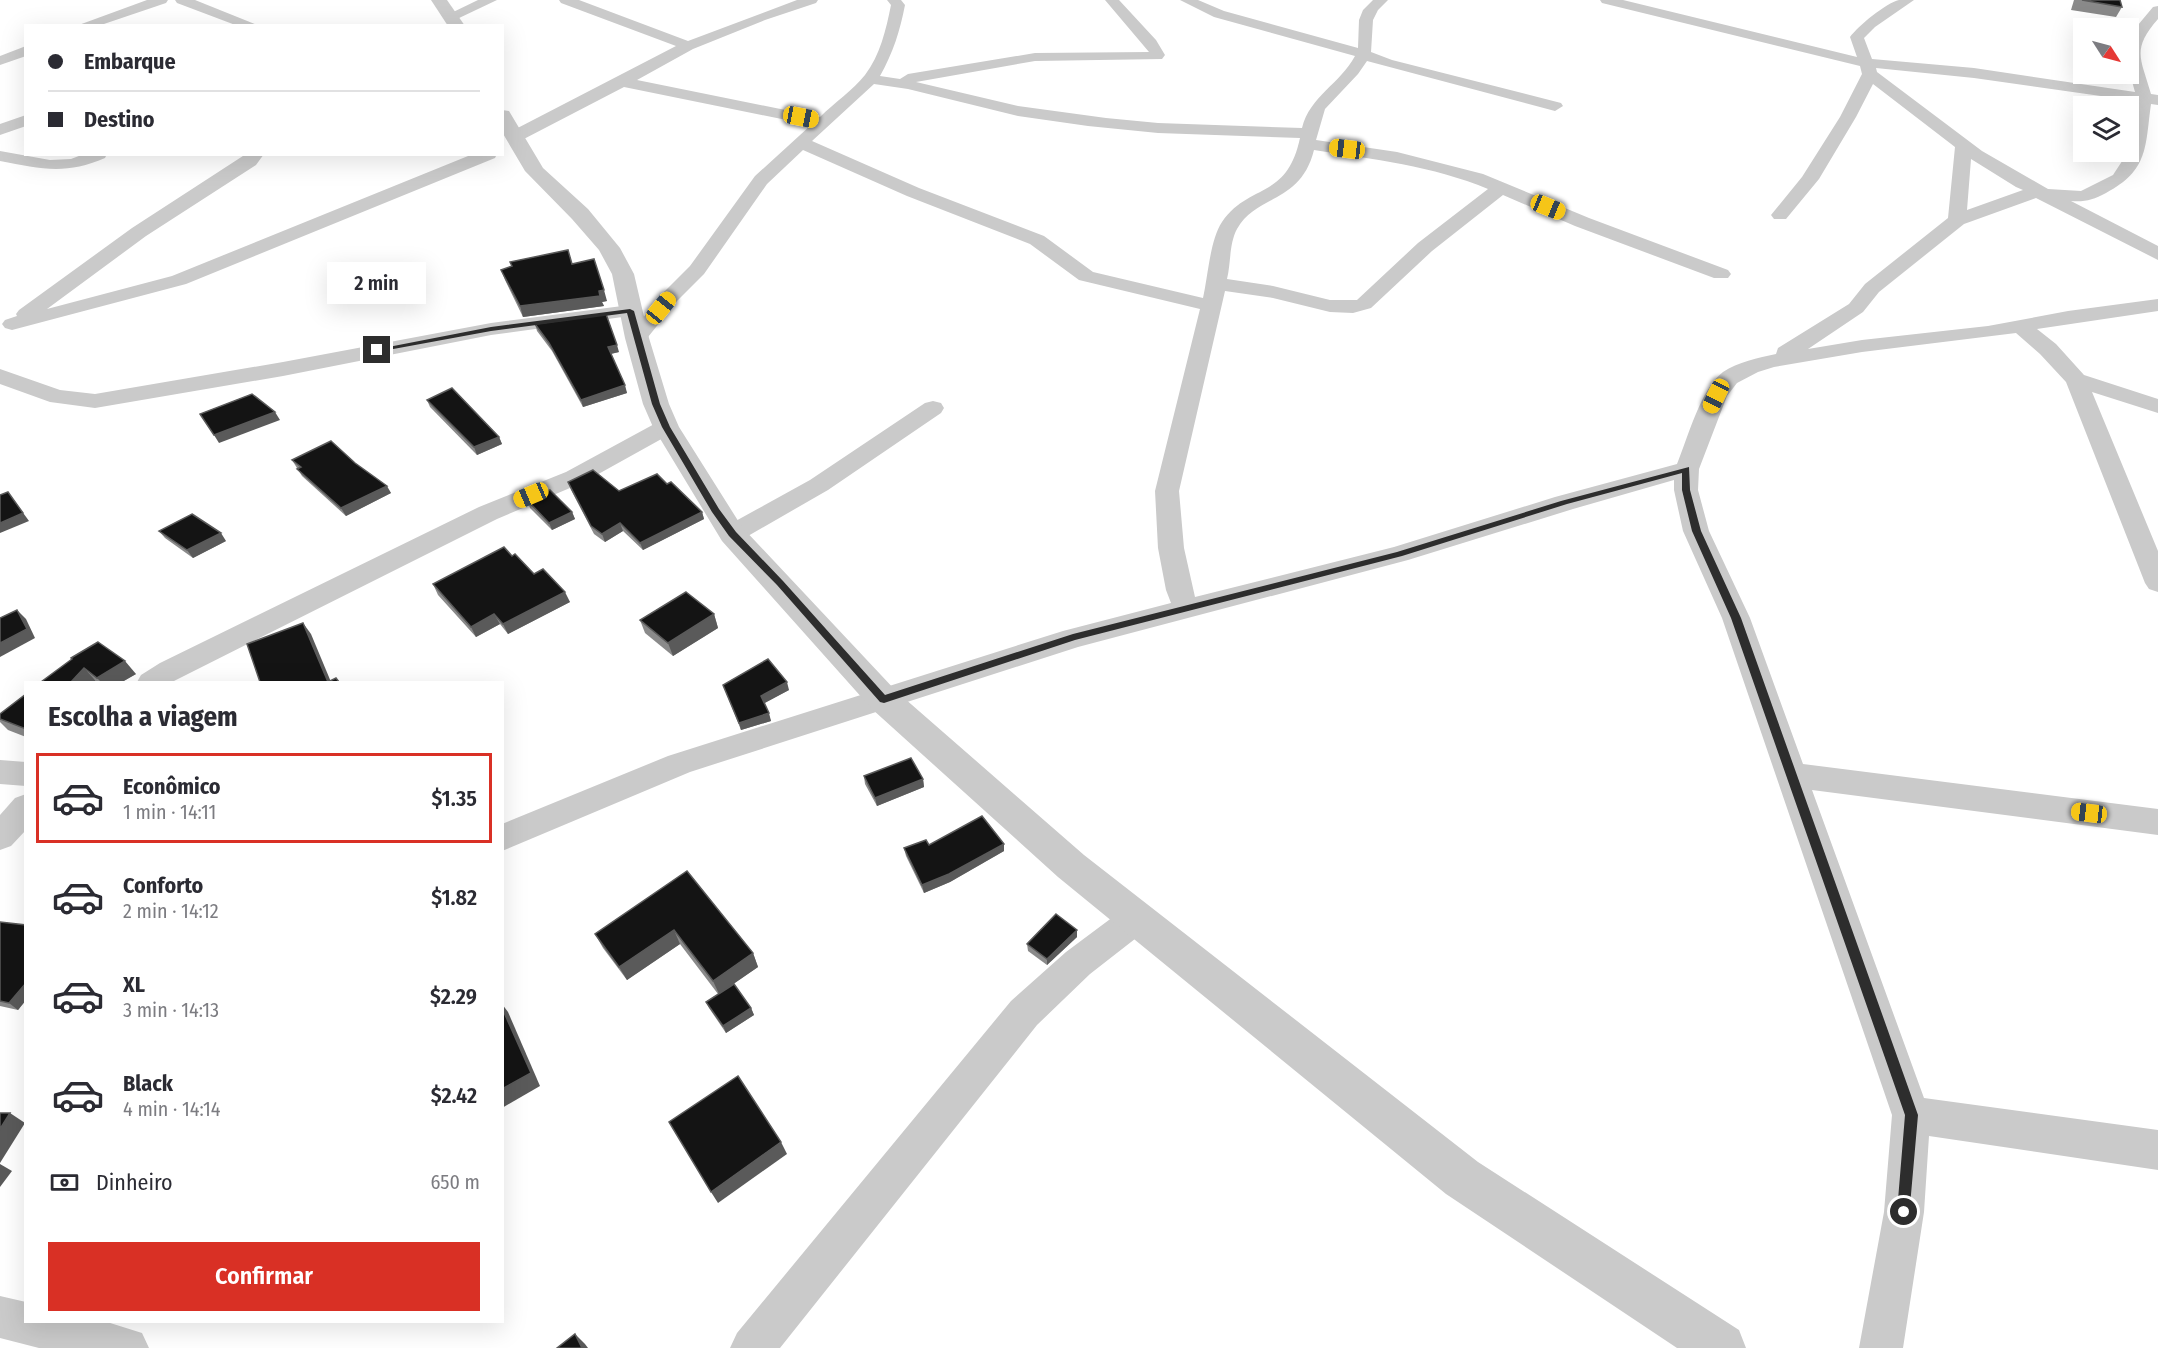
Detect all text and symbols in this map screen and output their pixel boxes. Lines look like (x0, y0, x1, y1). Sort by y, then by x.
north arrow (2073, 18, 2139, 84)
map controls (2073, 18, 2139, 162)
text: Embarque (84, 48, 176, 75)
button: layers (2073, 96, 2139, 162)
car (782, 105, 820, 129)
text: Destino (84, 106, 155, 133)
car (1328, 138, 1366, 160)
car (1528, 192, 1568, 222)
callout: 2 min (328, 263, 427, 305)
text: 2 min (354, 271, 399, 295)
car (643, 288, 679, 328)
route end (363, 336, 390, 363)
car (1700, 376, 1732, 416)
car (511, 480, 551, 510)
text: Escolha a viagem (48, 701, 238, 733)
icon: car (51, 771, 105, 825)
text: Econômico (123, 773, 221, 800)
text: $1.35 (432, 785, 477, 812)
text: 1 min · 14:11 (123, 800, 216, 824)
car (2070, 802, 2108, 824)
icon: car (51, 870, 105, 924)
text: Conforto (123, 872, 203, 899)
text: $1.82 (431, 884, 477, 911)
text: 2 min · 14:12 (123, 899, 219, 923)
icon: car (51, 969, 105, 1023)
text: XL (123, 971, 145, 998)
text: $2.29 (430, 983, 477, 1010)
text: 3 min · 14:13 (123, 998, 219, 1022)
icon: car (51, 1068, 105, 1122)
text: Black (123, 1070, 173, 1097)
text: $2.42 (431, 1082, 477, 1109)
text: 4 min · 14:14 (123, 1097, 220, 1121)
icon: cash (48, 1166, 81, 1199)
text: Dinheiro (96, 1169, 173, 1196)
text: 650 m (431, 1170, 480, 1194)
route start (1890, 1198, 1917, 1225)
button: Confirmar (48, 1242, 480, 1311)

